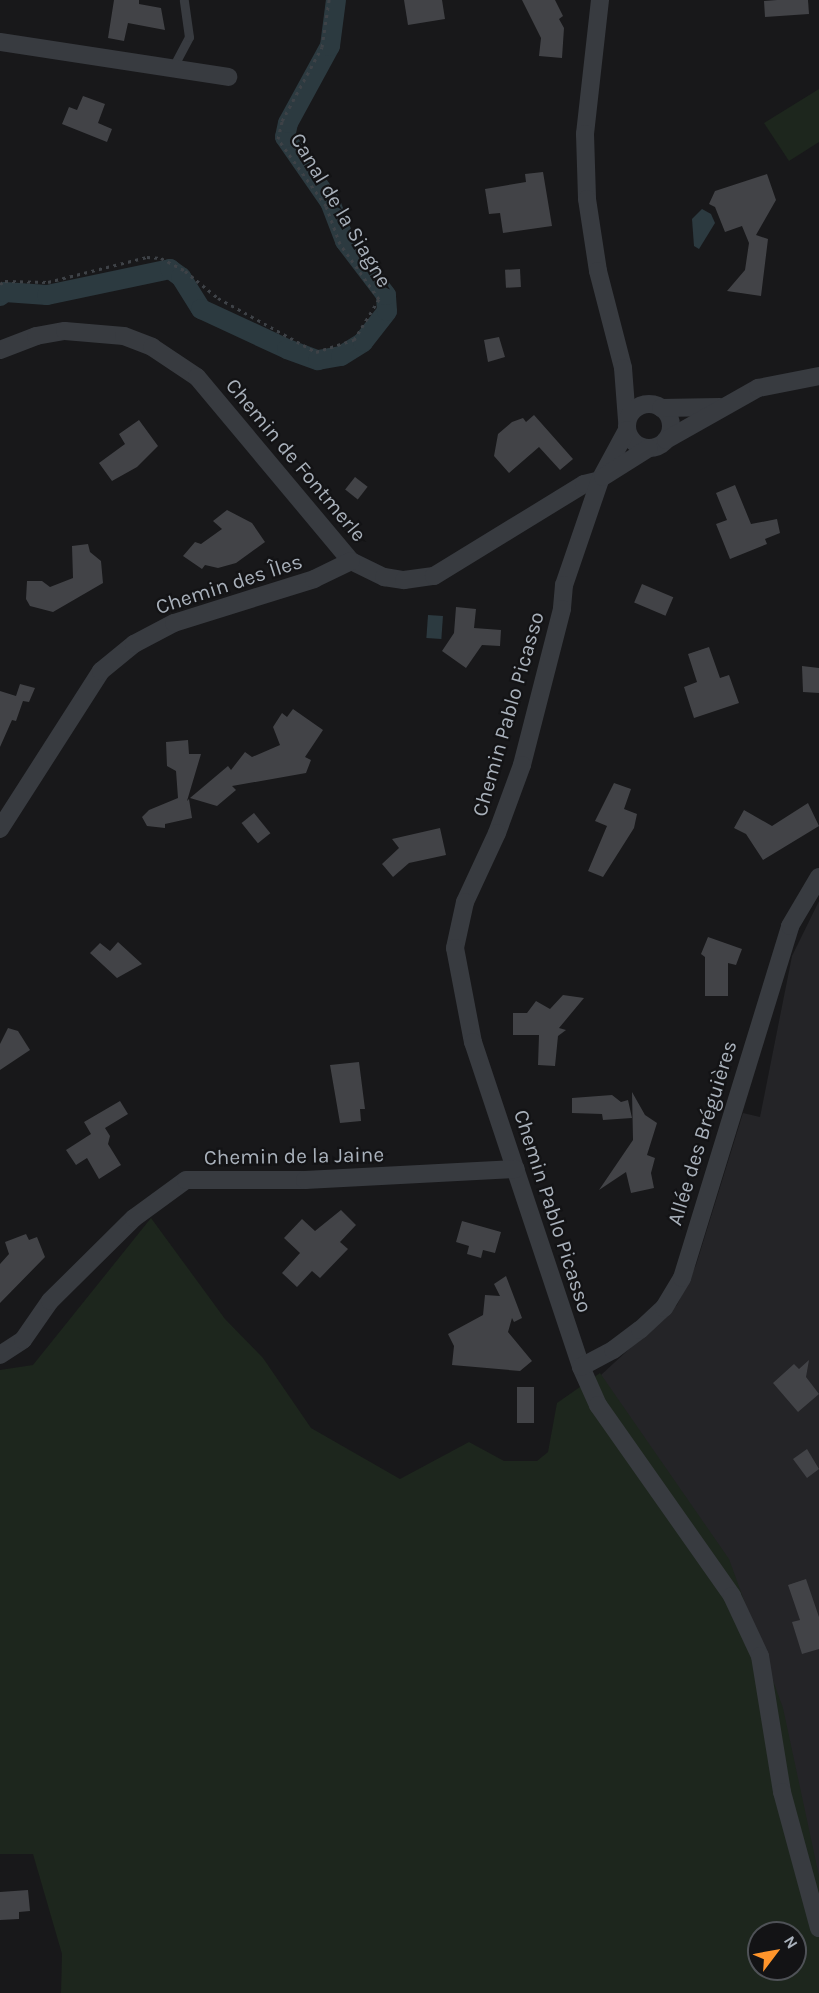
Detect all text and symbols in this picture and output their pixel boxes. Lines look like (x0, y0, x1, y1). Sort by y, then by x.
street label: Canal de la Siagne (285, 128, 397, 292)
street label: Chemin de Fontmerle (220, 373, 372, 547)
street label: Chemin des Îles (152, 548, 306, 620)
street label: Chemin Pablo Picasso (467, 609, 549, 819)
street label: Allée des Bréguières (662, 1037, 742, 1229)
street label: Chemin Pablo Picasso (508, 1106, 598, 1316)
street label: Chemin de la Jaine (204, 1142, 384, 1170)
north arrow (747, 1921, 807, 1981)
text: N (780, 1932, 802, 1952)

